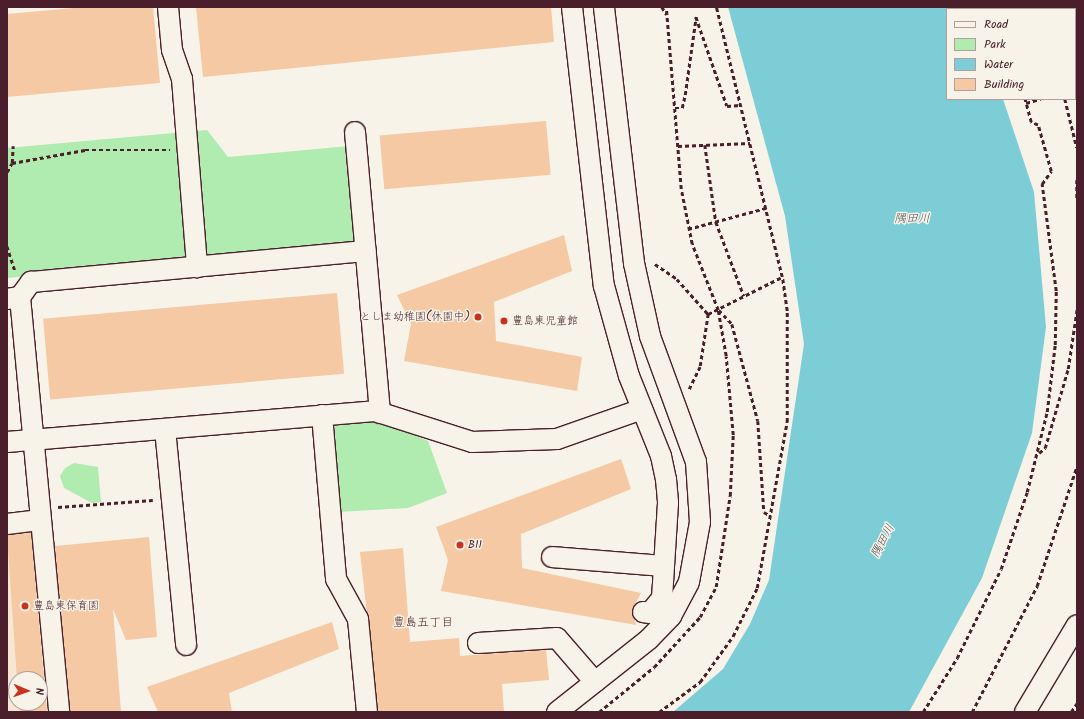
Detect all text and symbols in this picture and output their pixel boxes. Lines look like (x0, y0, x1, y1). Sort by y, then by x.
legend (946, 8, 1076, 100)
text: Road (984, 15, 1008, 34)
text: Park (984, 35, 1006, 54)
text: Water (984, 55, 1013, 74)
text: Building (984, 75, 1024, 94)
water label: 隅田川 (894, 212, 930, 226)
place label: としま幼稚園(休園中) (360, 310, 470, 324)
marker: としま幼稚園(休園中) (473, 312, 483, 322)
place label: 豊島東児童館 (512, 314, 578, 328)
marker: 豊島東児童館 (499, 316, 509, 326)
water label: 隅田川 (868, 522, 898, 560)
place label: B11 (468, 538, 482, 552)
marker: B11 (455, 540, 465, 550)
place label: 豊島東保育園 (33, 599, 99, 613)
marker: 豊島東保育園 (20, 601, 30, 611)
district label: 豊島五丁目 (393, 616, 453, 630)
north arrow (8, 671, 48, 711)
text: N (30, 688, 48, 695)

